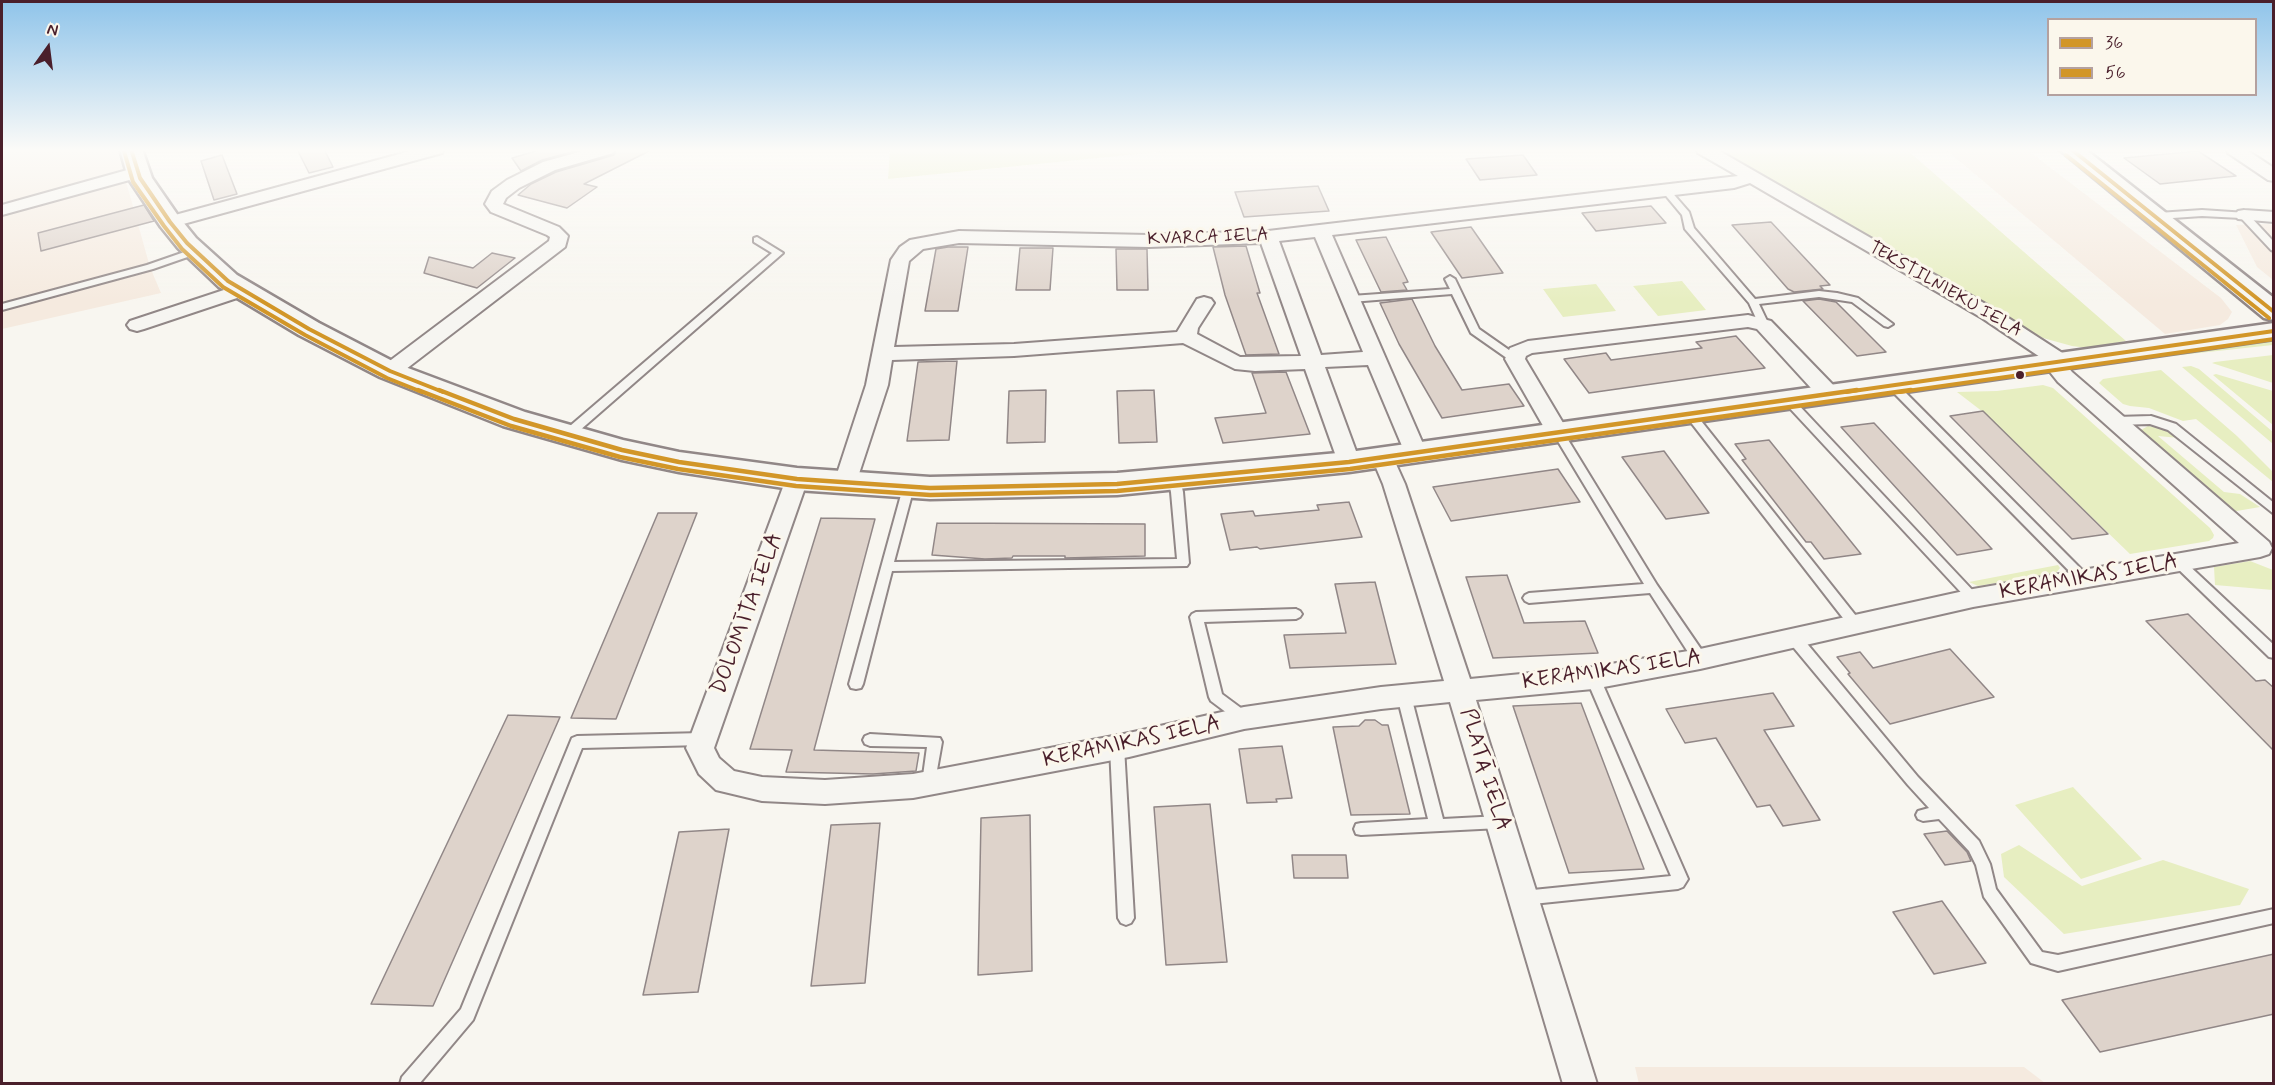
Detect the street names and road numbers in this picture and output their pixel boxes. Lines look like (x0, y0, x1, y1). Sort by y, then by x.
street label: KVARCA IELA (1147, 225, 1269, 251)
street label: TEKSTILNIEKU IELA (1865, 237, 2025, 343)
street label: DOLOMĪTA IELA (707, 530, 789, 698)
street label: KERAMIKAS IELA (1998, 549, 2180, 607)
street label: KERAMIKAS IELA (1521, 645, 1703, 697)
street label: PLATĀ IELA (1453, 706, 1515, 834)
street label: KERAMIKAS IELA (1041, 711, 1223, 775)

